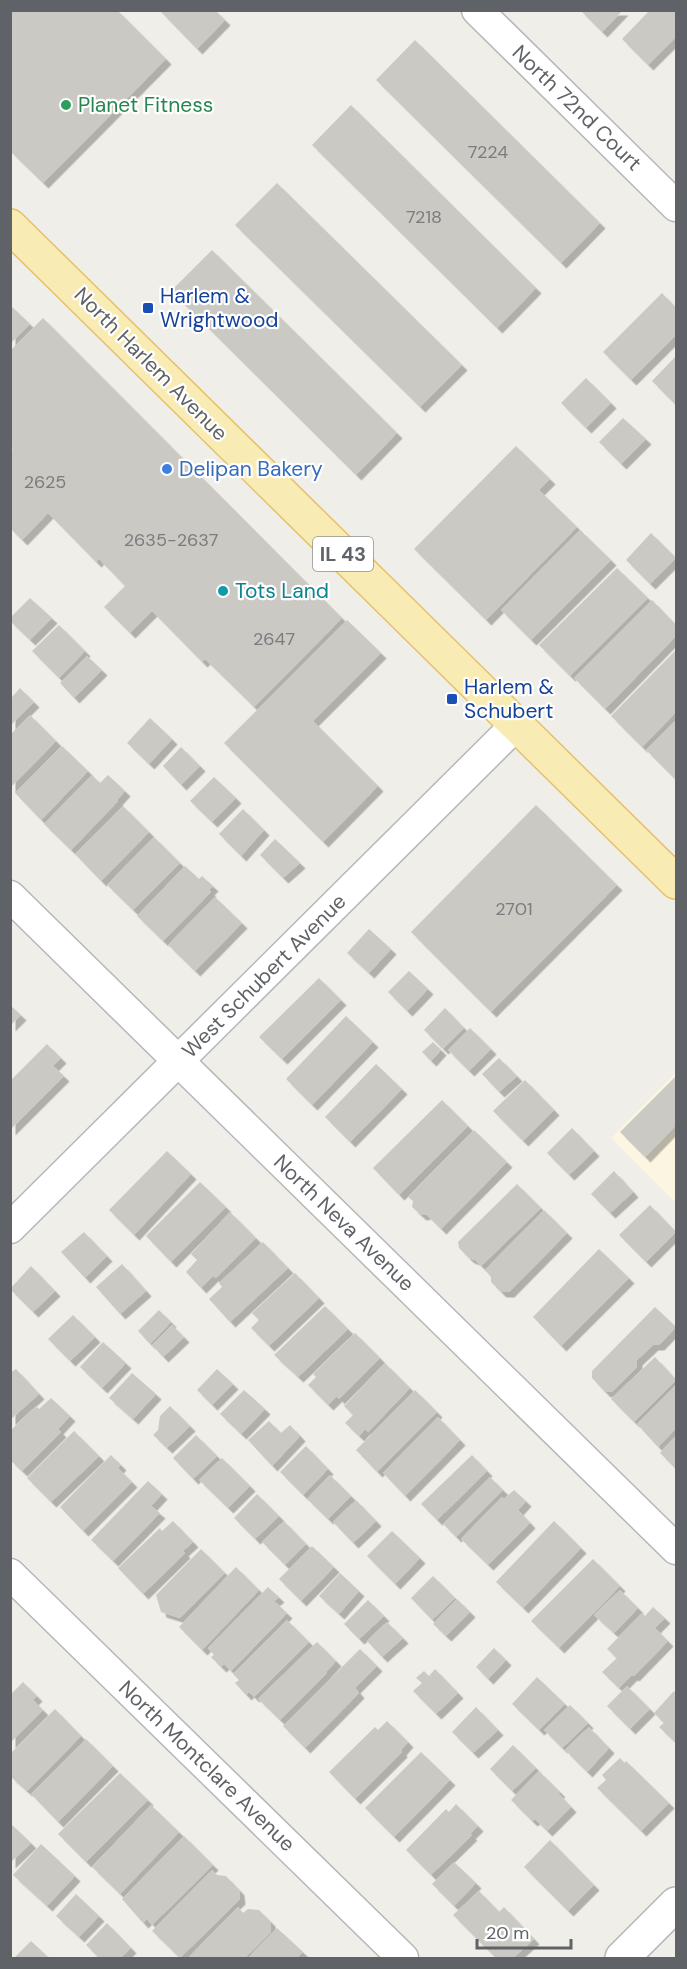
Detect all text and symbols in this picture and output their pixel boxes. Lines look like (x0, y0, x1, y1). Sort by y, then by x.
street label: North 72nd Court (506, 39, 648, 177)
place label: Planet Fitness (78, 91, 213, 119)
marker: Planet Fitness (59, 98, 73, 112)
house number: 7224 (468, 140, 508, 164)
house number: 7218 (406, 205, 442, 229)
street label: North Harlem Avenue (68, 281, 234, 447)
place label: Harlem & Wrightwood (160, 282, 279, 334)
marker: Harlem & Wrightwood (141, 301, 155, 315)
place label: Delipan Bakery (179, 455, 323, 483)
marker: Delipan Bakery (160, 462, 174, 476)
house number: 2625 (24, 470, 66, 494)
house number: 2635-2637 (124, 528, 218, 552)
road number: IL 43 (313, 537, 373, 571)
place label: Tots Land (235, 577, 329, 605)
marker: Tots Land (216, 584, 230, 598)
house number: 2647 (253, 627, 295, 651)
place label: Harlem & Schubert (464, 673, 554, 725)
marker: Harlem & Schubert (445, 692, 459, 706)
street label: West Schubert Avenue (176, 888, 352, 1064)
house number: 2701 (495, 897, 533, 921)
street label: North Neva Avenue (268, 1148, 421, 1298)
street label: North Montclare Avenue (113, 1674, 301, 1858)
scale bar (477, 1912, 572, 1950)
text: 20 m (486, 1921, 529, 1945)

